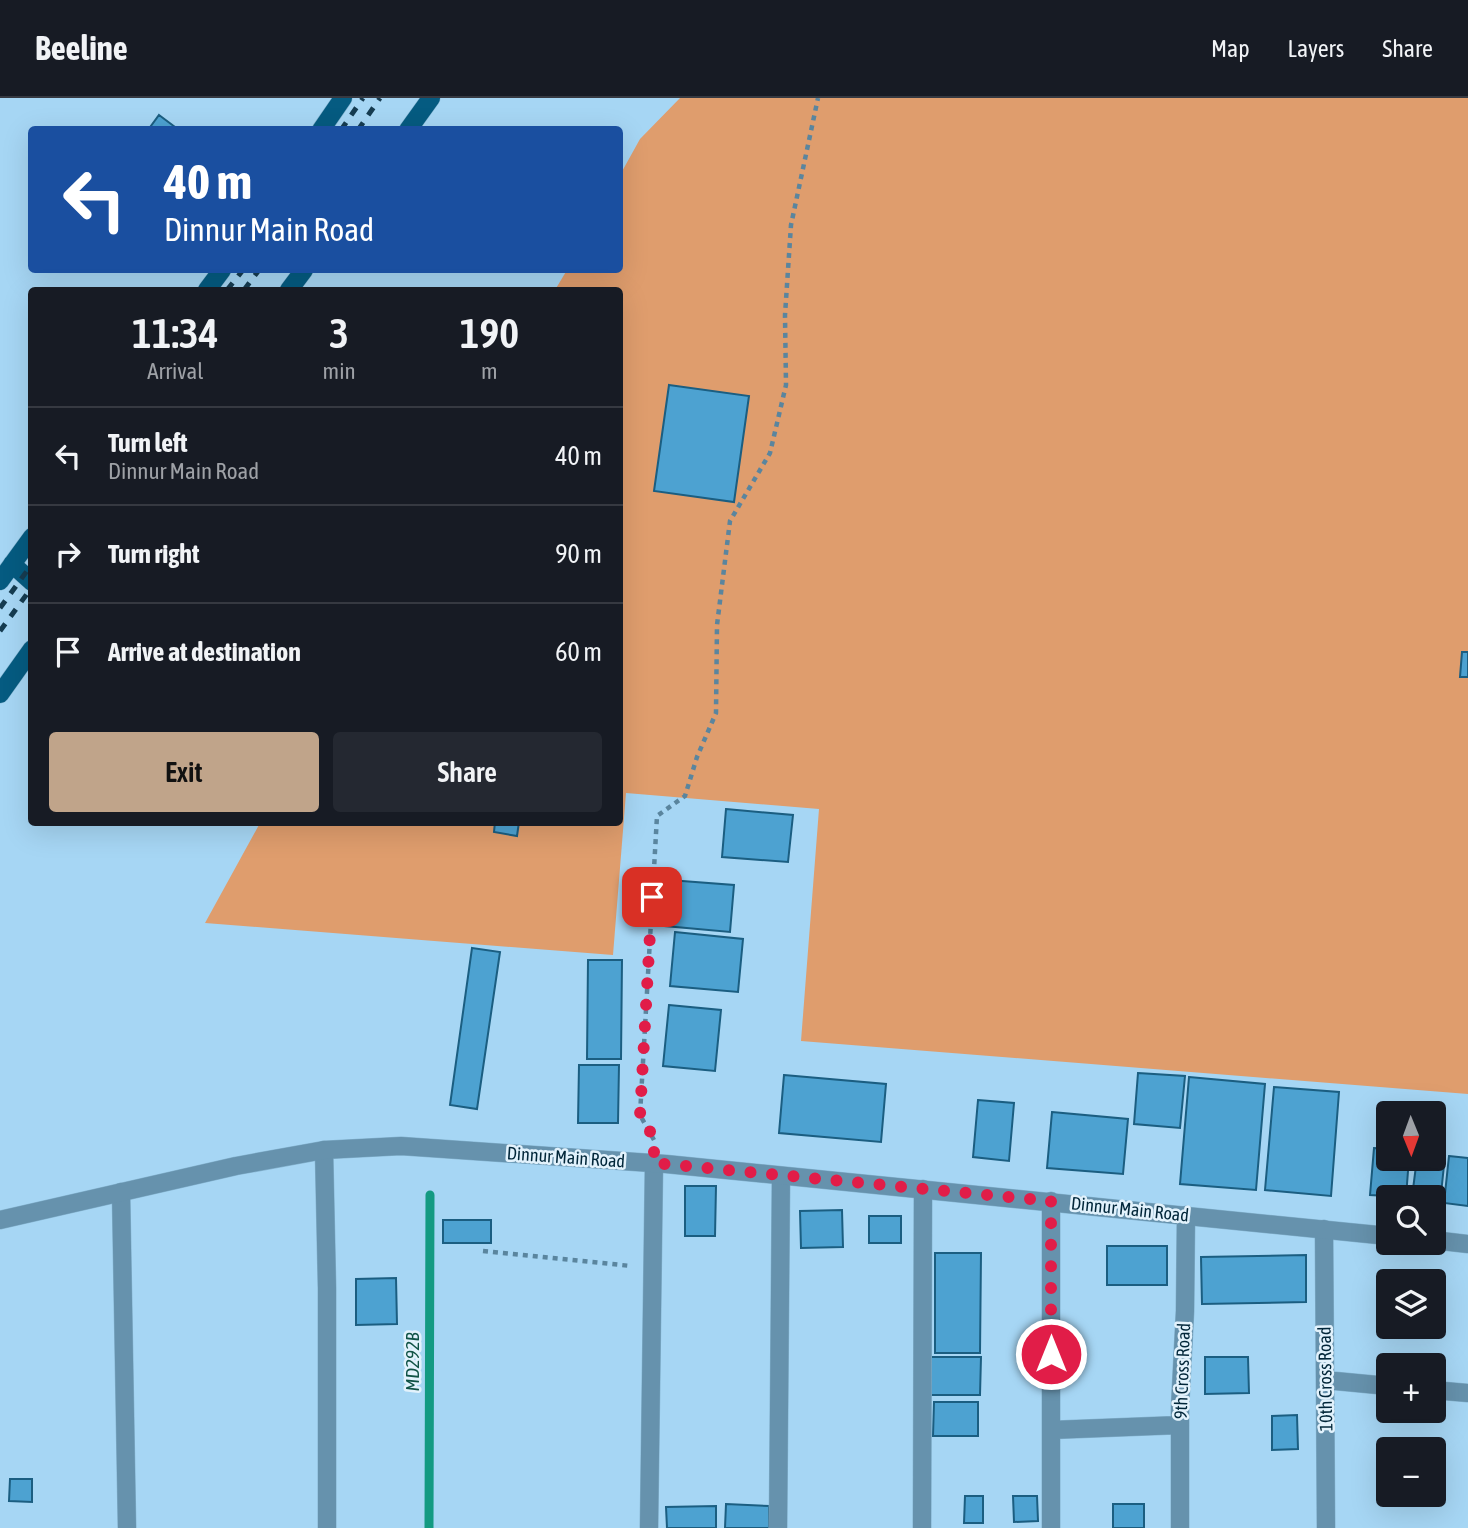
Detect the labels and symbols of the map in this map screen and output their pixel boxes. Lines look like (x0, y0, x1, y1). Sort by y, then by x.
pin (622, 867, 682, 927)
north arrow (1376, 1101, 1446, 1171)
street label: Dinnur Main Road (506, 1142, 626, 1172)
street label: Dinnur Main Road (1070, 1192, 1190, 1226)
position arrow (1014, 1317, 1088, 1391)
street label: 9th Cross Road (1170, 1323, 1194, 1419)
street label: 10th Cross Road (1314, 1326, 1336, 1432)
water label: MD292B (401, 1332, 423, 1392)

